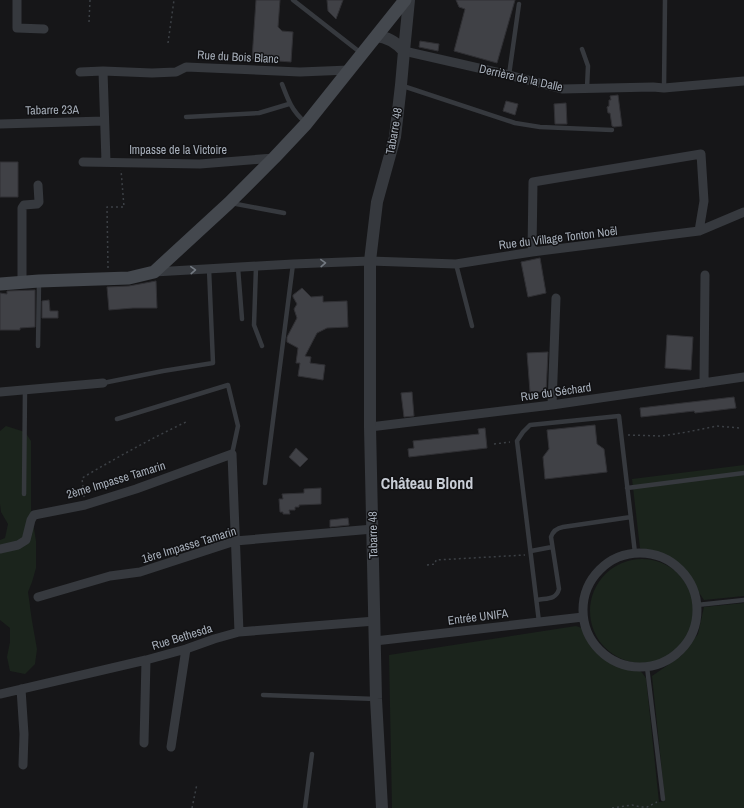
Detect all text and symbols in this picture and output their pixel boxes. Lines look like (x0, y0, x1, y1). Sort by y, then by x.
street label: Rue du Bois Blanc (197, 47, 279, 67)
street label: Derrière de la Dalle (478, 61, 564, 95)
street label: Tabarre 23A (25, 102, 79, 118)
street label: Tabarre 48 (382, 106, 406, 156)
street label: Impasse de la Victoire (129, 142, 227, 158)
street label: Rue du Village Tonton Noël (498, 223, 618, 253)
one-way arrow (320, 259, 326, 267)
one-way arrow (190, 266, 196, 275)
street label: Rue du Séchard (520, 379, 592, 405)
street label: 2ème Impasse Tamarin (64, 457, 168, 503)
district label: Château Blond (381, 472, 473, 494)
street label: Tabarre 48 (365, 511, 381, 559)
street label: 1ère Impasse Tamarin (140, 523, 238, 567)
street label: Entrée UNIFA (447, 605, 510, 629)
street label: Rue Bethesda (150, 620, 215, 654)

